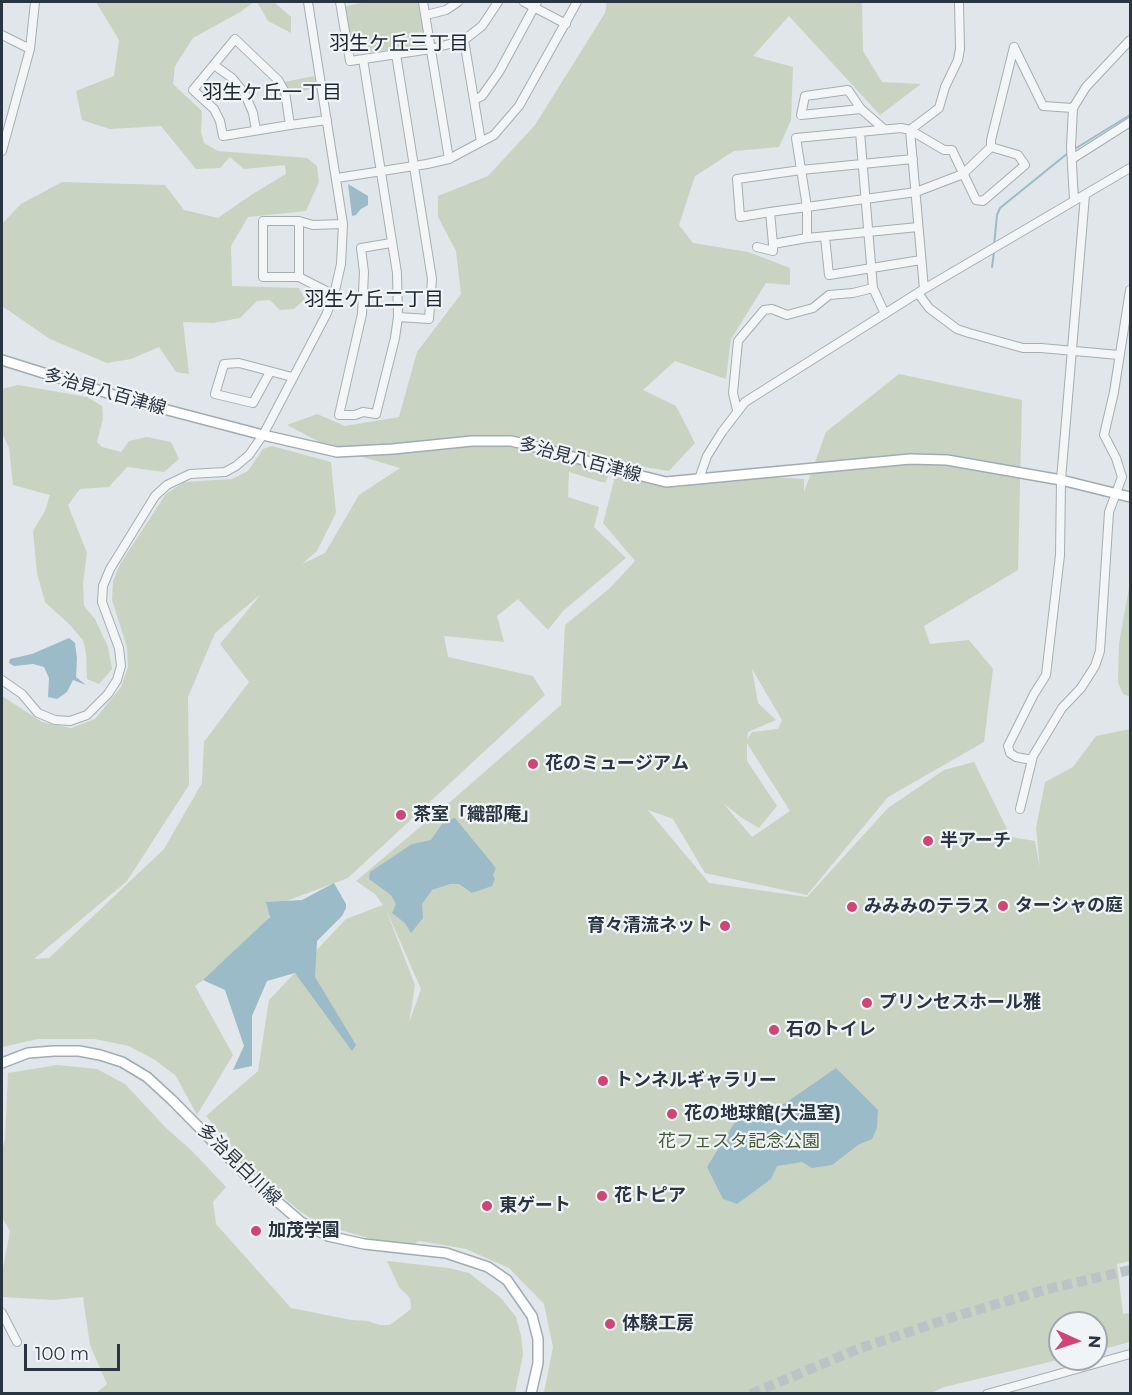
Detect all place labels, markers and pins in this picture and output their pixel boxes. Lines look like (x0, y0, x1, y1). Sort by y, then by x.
place label: 花のミュージアム (545, 753, 689, 775)
marker: 花のミュージアム (526, 757, 540, 771)
place label: 茶室「織部庵」 (413, 804, 539, 826)
marker: 茶室「織部庵」 (394, 808, 408, 822)
place label: 半アーチ (940, 830, 1011, 852)
marker: 半アーチ (921, 834, 935, 848)
place label: ターシャの庭 (1015, 895, 1123, 917)
place label: みみみのテラス (864, 896, 990, 918)
marker: ターシャの庭 (996, 899, 1010, 913)
marker: みみみのテラス (845, 900, 859, 914)
place label: 育々清流ネット (587, 915, 713, 937)
marker: 育々清流ネット (718, 919, 732, 933)
place label: プリンセスホール雅 (879, 992, 1041, 1014)
marker: プリンセスホール雅 (860, 996, 874, 1010)
place label: 石のトイレ (786, 1019, 876, 1041)
marker: 石のトイレ (767, 1023, 781, 1037)
place label: トンネルギャラリー (615, 1070, 777, 1092)
marker: トンネルギャラリー (596, 1074, 610, 1088)
place label: 花の地球館(大温室) (684, 1103, 841, 1125)
marker: 花の地球館(大温室) (665, 1107, 679, 1121)
place label: 花トピア (614, 1185, 686, 1207)
marker: 花トピア (595, 1189, 609, 1203)
place label: 東ゲート (499, 1195, 571, 1217)
marker: 東ゲート (480, 1199, 494, 1213)
place label: 加茂学園 (268, 1220, 340, 1242)
marker: 加茂学園 (249, 1224, 263, 1238)
place label: 体験工房 (622, 1313, 694, 1335)
marker: 体験工房 (603, 1317, 617, 1331)

